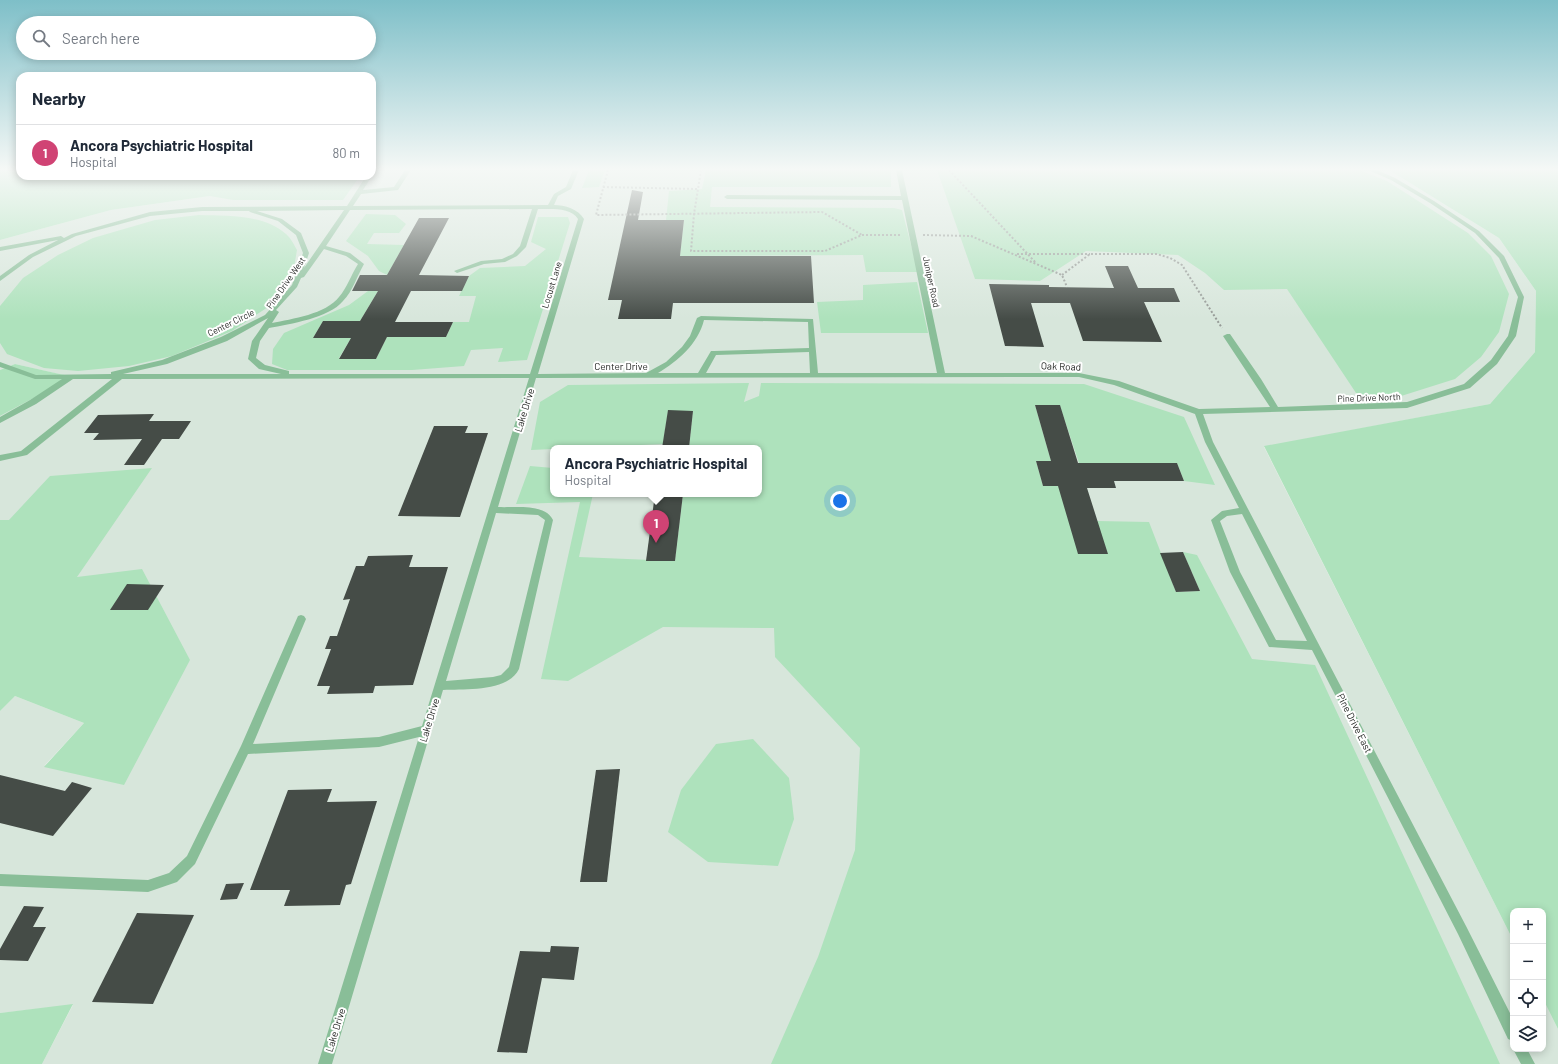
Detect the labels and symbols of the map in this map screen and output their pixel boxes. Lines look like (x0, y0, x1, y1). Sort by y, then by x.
street label: Pine Drive West (264, 255, 307, 311)
street label: Juniper Road (921, 255, 942, 308)
street label: Locust Lane (539, 260, 564, 310)
street label: Center Circle (206, 306, 256, 339)
street label: Oak Road (1041, 359, 1081, 373)
street label: Center Drive (594, 360, 648, 372)
street label: Lake Drive (512, 387, 536, 433)
street label: Pine Drive North (1337, 391, 1401, 404)
your location (830, 491, 850, 511)
pin: 1 (643, 510, 669, 543)
street label: Pine Drive East (1335, 691, 1375, 755)
street label: Lake Drive (417, 697, 441, 743)
street label: Lake Drive (323, 1007, 347, 1053)

